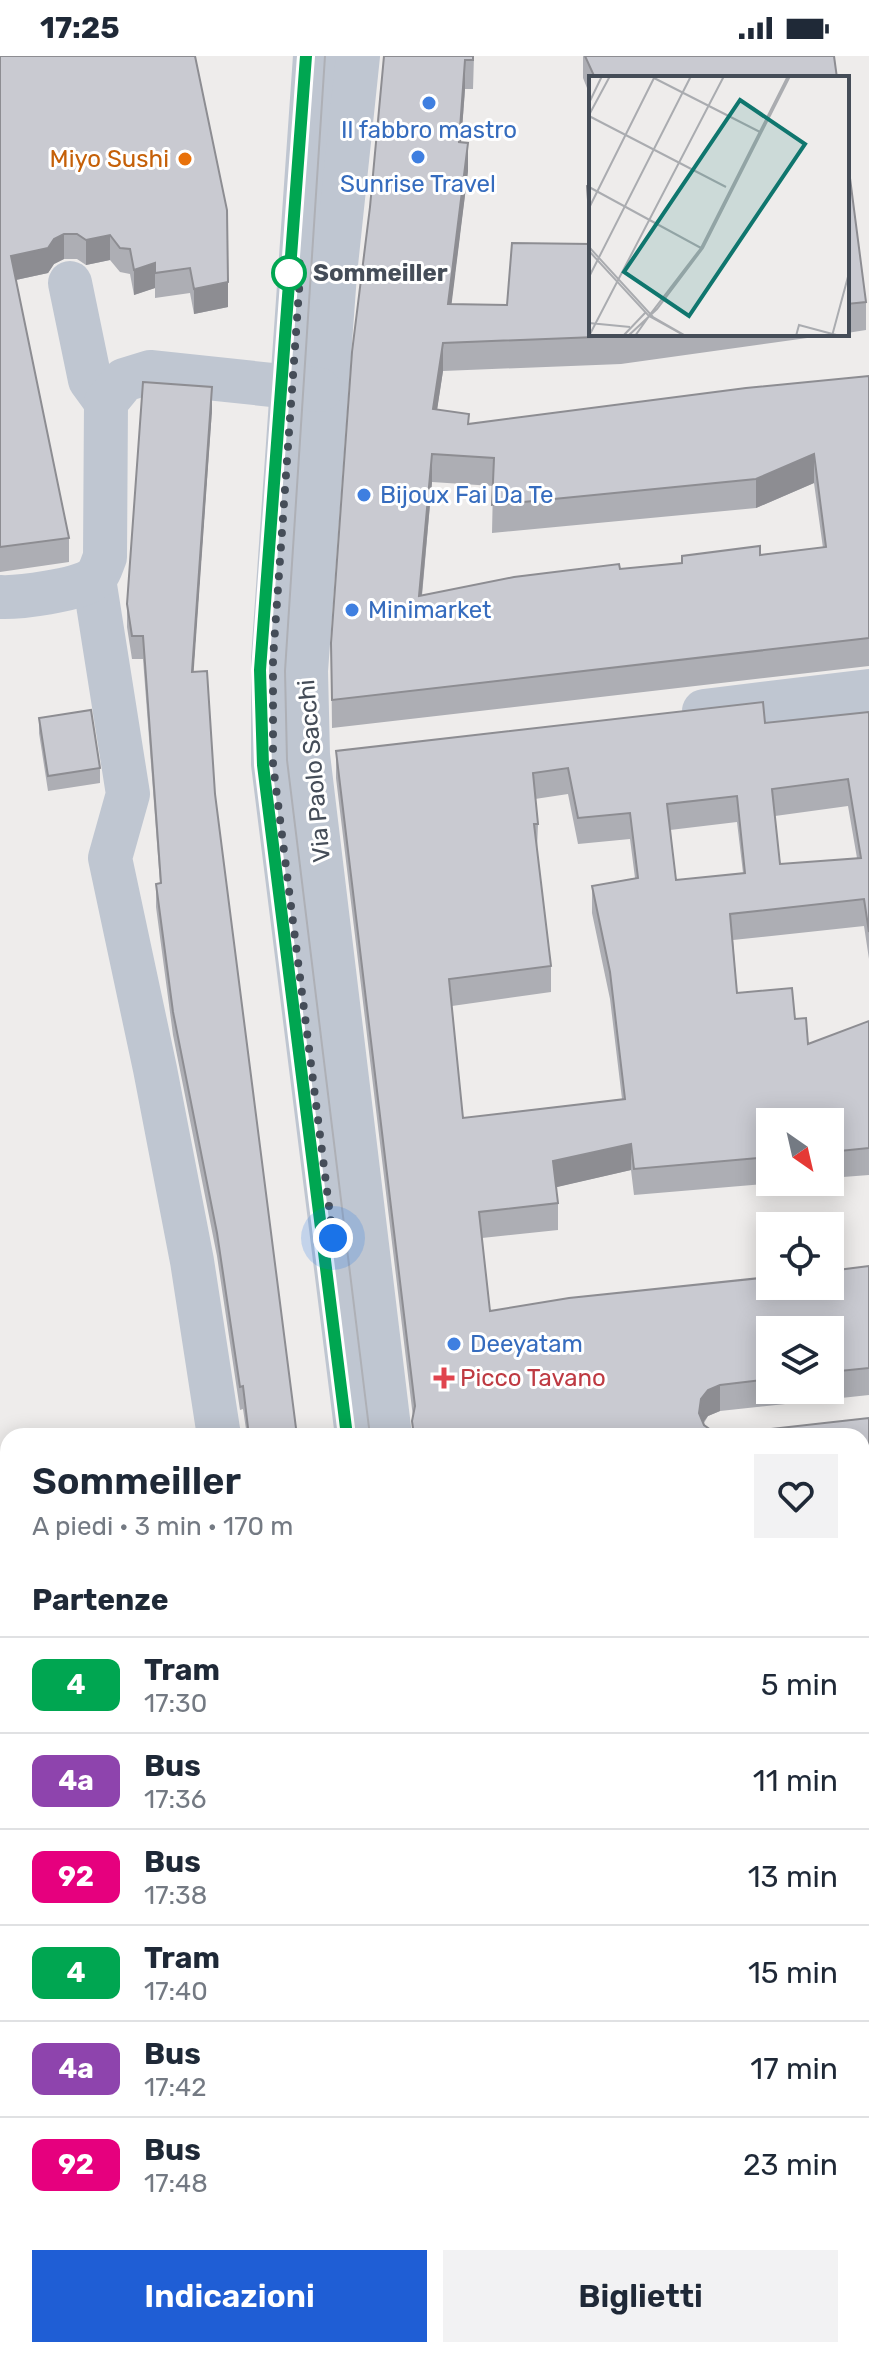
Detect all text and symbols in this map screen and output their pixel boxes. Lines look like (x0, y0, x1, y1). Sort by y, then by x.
text: 17:25 (40, 10, 120, 46)
inset map (589, 76, 849, 336)
marker: Il fabbro mastro (420, 94, 438, 112)
place label: Il fabbro mastro (341, 116, 517, 144)
place label: Miyo Sushi (50, 145, 169, 173)
marker: Sunrise Travel (409, 148, 427, 166)
marker: Miyo Sushi (176, 150, 194, 168)
place label: Sunrise Travel (340, 170, 496, 198)
marker: Sommeiller (272, 256, 306, 290)
place label: Sommeiller (313, 259, 448, 287)
place label: Bijoux Fai Da Te (380, 481, 553, 509)
marker: Bijoux Fai Da Te (355, 486, 373, 504)
place label: Minimarket (368, 596, 491, 624)
marker: Minimarket (343, 601, 361, 619)
street label: Via Paolo Sacchi (292, 678, 336, 864)
north arrow (756, 1108, 844, 1196)
map controls (756, 1108, 844, 1404)
button: locate (756, 1212, 844, 1300)
your location (313, 1218, 353, 1258)
button: layers (756, 1316, 844, 1404)
place label: Deeyatam (470, 1330, 583, 1358)
marker: Deeyatam (445, 1335, 463, 1353)
place label: Picco Tavano (460, 1364, 606, 1392)
marker: Picco Tavano (435, 1369, 453, 1387)
button: heart (754, 1454, 838, 1538)
text: Sommeiller (32, 1458, 241, 1504)
text: A piedi · 3 min · 170 m (32, 1511, 293, 1542)
text: Partenze (32, 1582, 169, 1618)
text: Tram (144, 1652, 220, 1688)
text: 5 min (761, 1667, 838, 1703)
text: 4 (66, 1668, 86, 1701)
text: 17:30 (144, 1688, 207, 1719)
text: Bus (144, 1748, 201, 1784)
text: 11 min (753, 1763, 838, 1799)
text: 4a (58, 1764, 94, 1797)
text: 17:36 (144, 1784, 206, 1815)
text: Bus (144, 1844, 201, 1880)
text: 13 min (748, 1859, 838, 1895)
text: 92 (58, 1860, 94, 1893)
text: 17:38 (144, 1880, 207, 1911)
text: Tram (144, 1940, 220, 1976)
text: 15 min (748, 1955, 838, 1991)
text: 4 (66, 1956, 86, 1989)
text: 17:40 (144, 1976, 208, 2007)
text: Bus (144, 2036, 201, 2072)
text: 17 min (750, 2051, 838, 2087)
text: 4a (58, 2052, 94, 2085)
text: 17:42 (144, 2072, 207, 2103)
text: Bus (144, 2132, 201, 2168)
text: 23 min (743, 2147, 838, 2183)
text: 92 (58, 2148, 94, 2181)
text: 17:48 (144, 2168, 208, 2199)
button: Indicazioni (32, 2250, 427, 2342)
button: Biglietti (443, 2250, 838, 2342)

